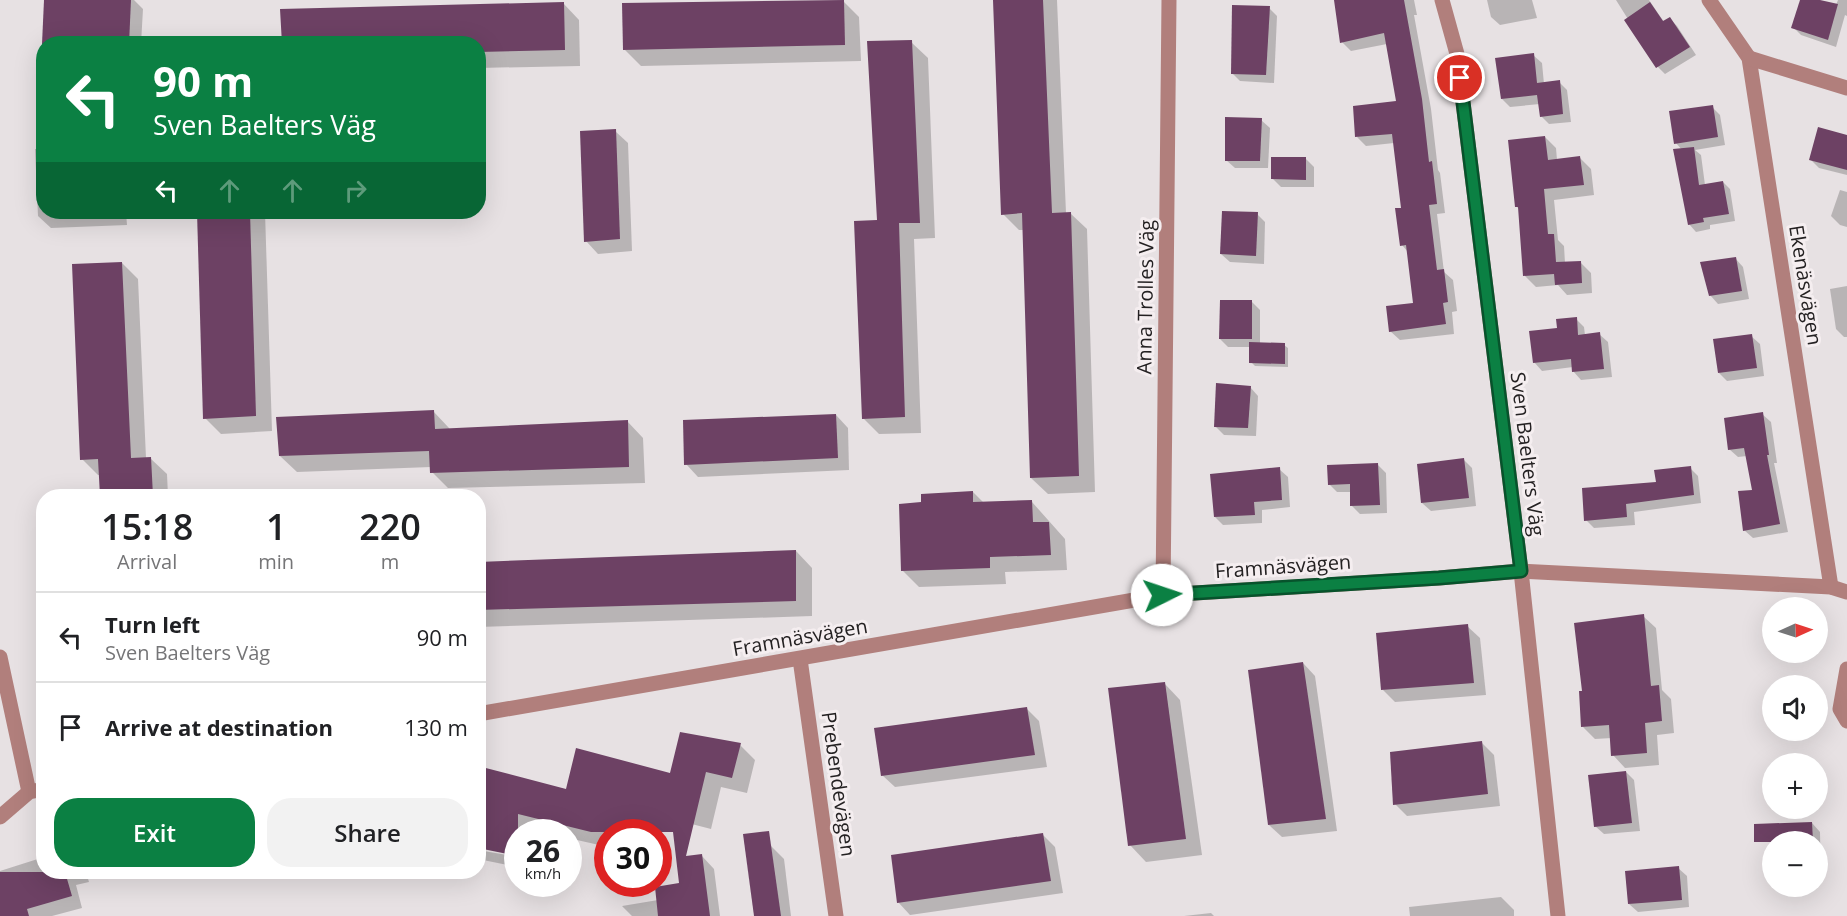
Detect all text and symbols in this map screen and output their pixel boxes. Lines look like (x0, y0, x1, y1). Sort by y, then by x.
text: 90 m (153, 52, 253, 109)
pin (1434, 52, 1485, 103)
icon: left (54, 60, 132, 138)
icon: arrive (1443, 61, 1476, 94)
text: Sven Baelters Väg (153, 106, 376, 143)
icon: left (150, 174, 183, 207)
icon: ahead (213, 174, 246, 207)
icon: ahead (276, 174, 309, 207)
icon: right (339, 174, 372, 207)
street label: Anna Trolles Väg (1130, 219, 1160, 375)
street label: Ekenäsvägen (1783, 223, 1829, 347)
street label: Sven Baelters Väg (1505, 370, 1551, 538)
text: 15:18 (101, 502, 193, 551)
text: 1 (266, 502, 287, 551)
text: 220 (359, 502, 421, 551)
text: Arrival (117, 548, 177, 575)
text: min (258, 548, 294, 575)
text: m (381, 548, 399, 575)
street label: Framnäsvägen (1214, 548, 1352, 584)
position arrow (1130, 563, 1194, 627)
north arrow (1762, 597, 1828, 663)
map controls (1762, 597, 1828, 897)
text: Turn left (105, 609, 200, 639)
street label: Framnäsvägen (730, 612, 870, 662)
icon: left (54, 621, 87, 654)
text: 90 m (417, 622, 468, 652)
text: Sven Baelters Väg (105, 639, 270, 666)
button: sound (1762, 675, 1828, 741)
street label: Prebendevägen (815, 710, 863, 858)
icon: arrive (54, 711, 87, 744)
text: Arrive at destination (105, 712, 333, 742)
text: 130 m (404, 712, 468, 742)
button: + (1762, 753, 1828, 819)
button: Exit (54, 798, 255, 867)
button: Share (267, 798, 468, 867)
speed limit sign: 30 (594, 819, 672, 897)
text: 26 (526, 830, 560, 871)
button: − (1762, 831, 1828, 897)
text: km/h (525, 863, 561, 883)

